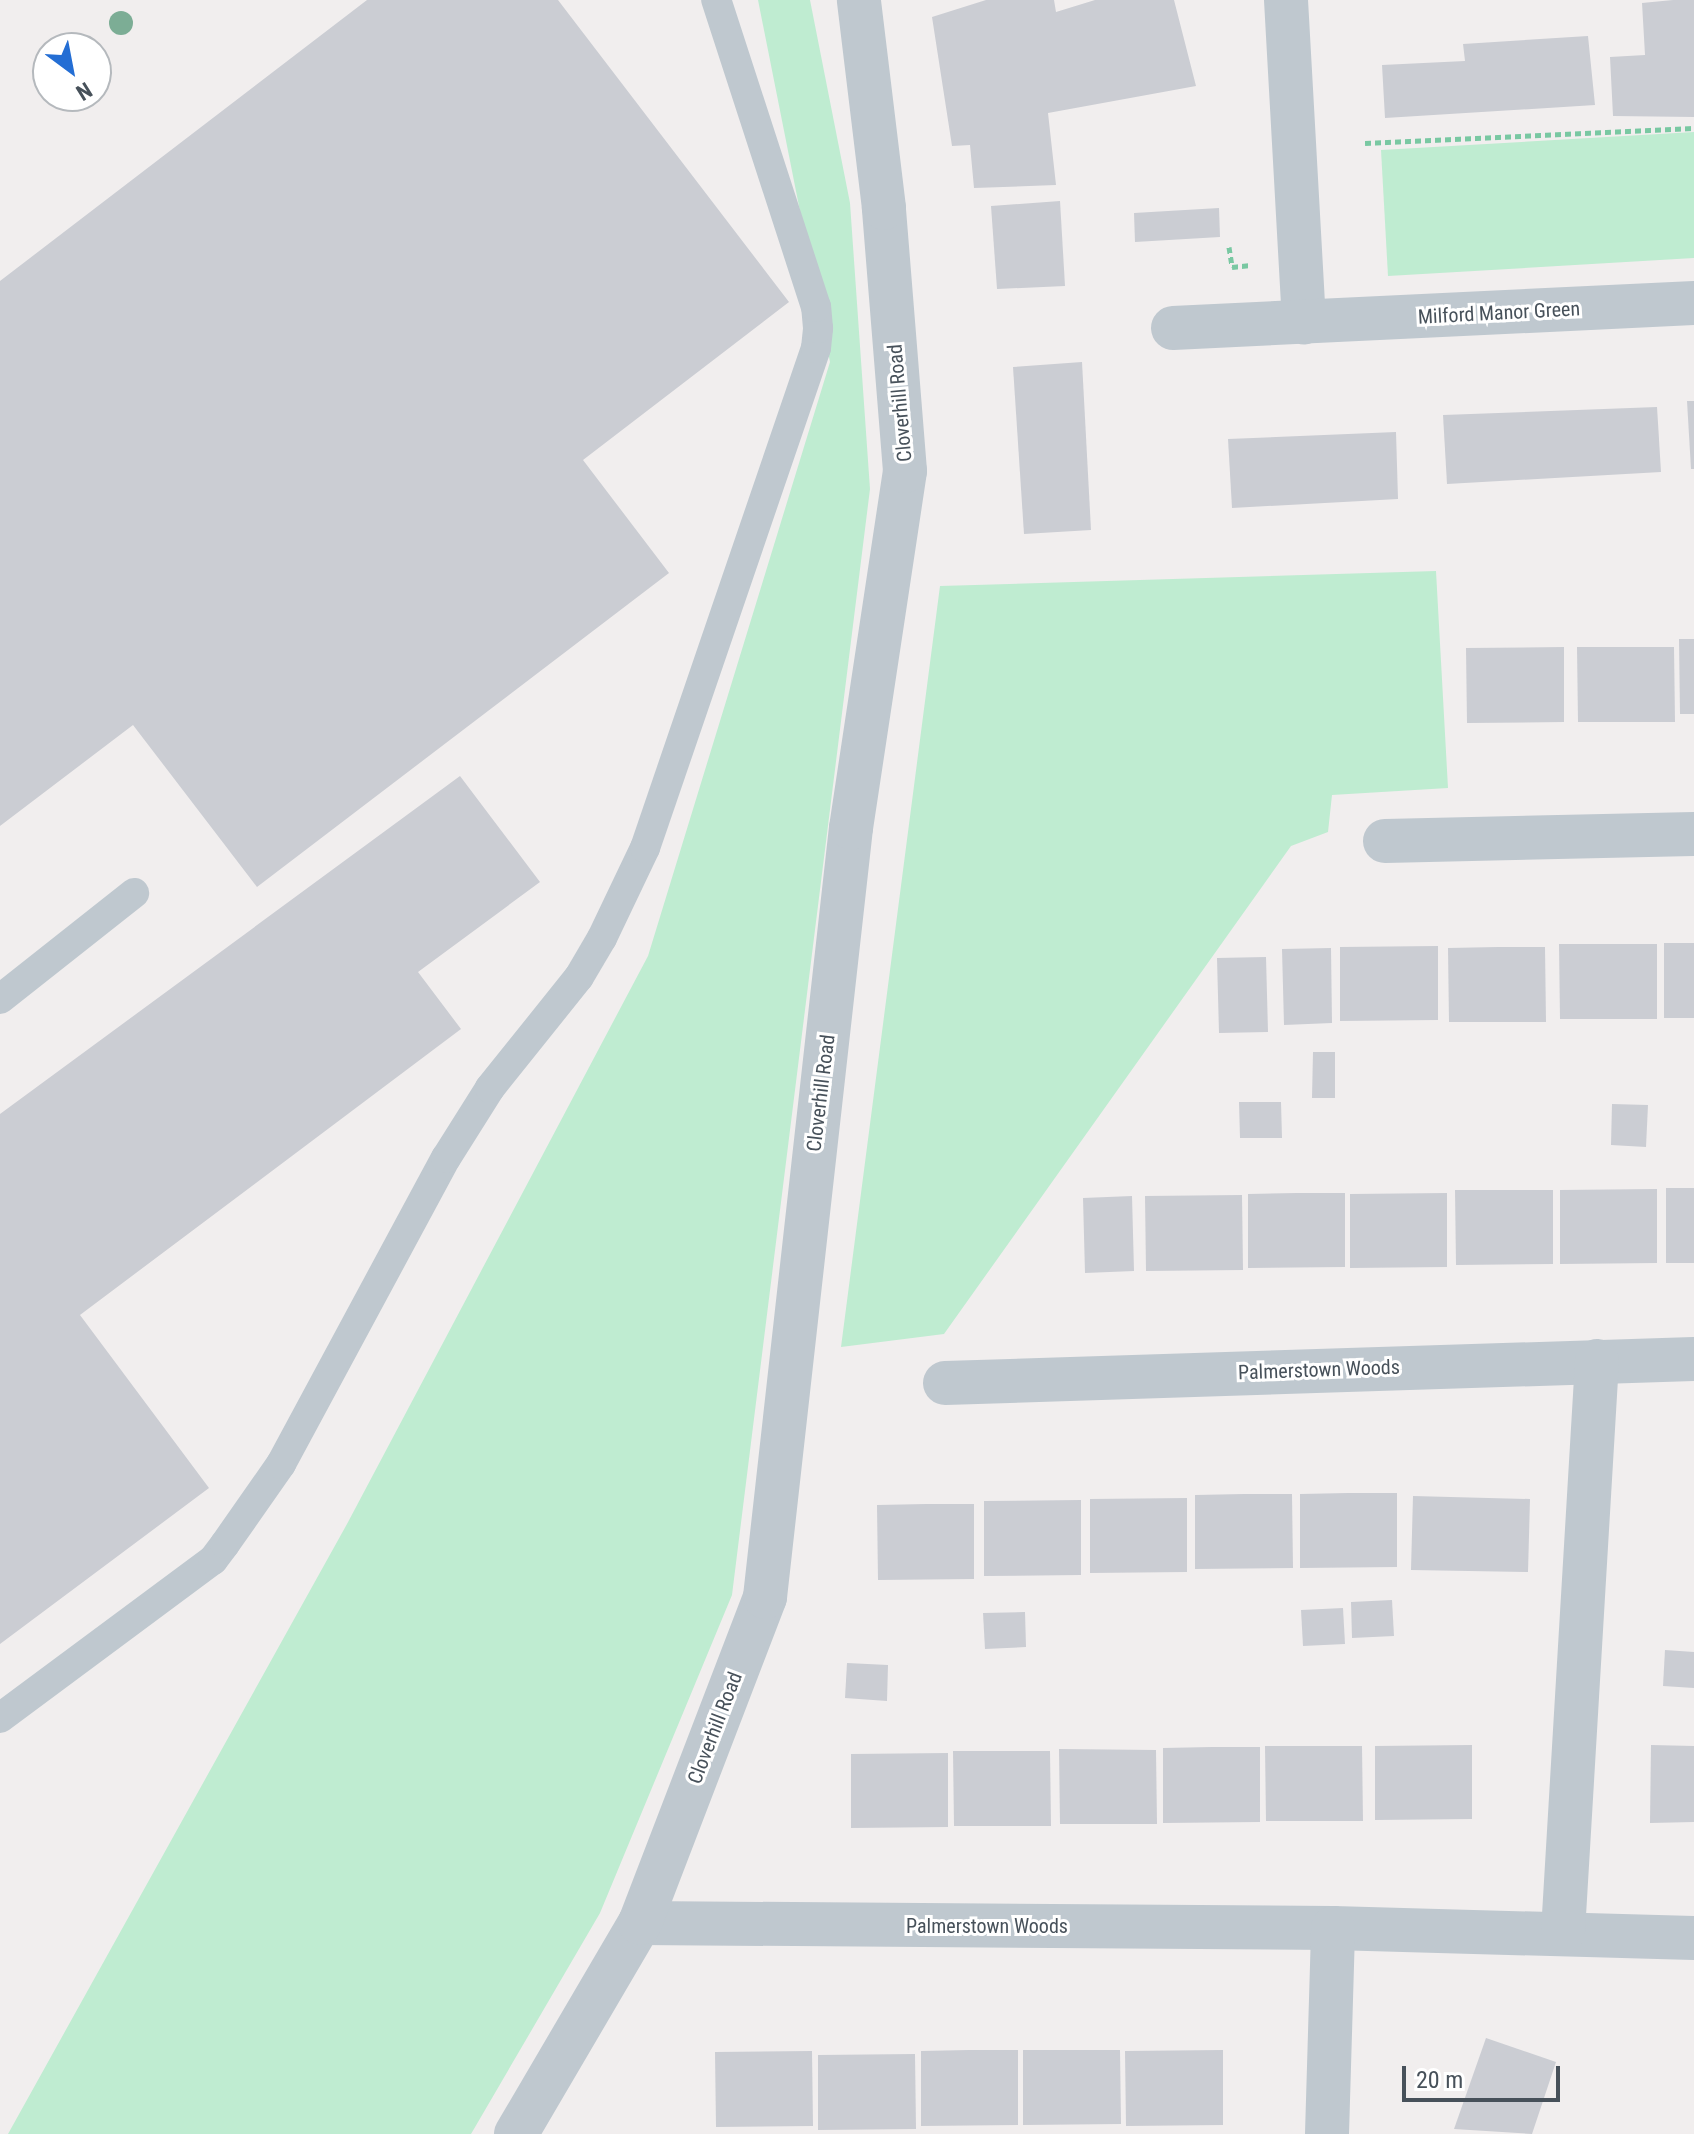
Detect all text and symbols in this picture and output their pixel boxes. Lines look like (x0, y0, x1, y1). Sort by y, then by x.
north arrow (32, 32, 112, 112)
text: N (72, 77, 96, 105)
street label: Milford Manor Green (1417, 297, 1581, 329)
street label: Cloverhill Road (883, 343, 917, 463)
street label: Cloverhill Road (802, 1033, 840, 1153)
street label: Palmerstown Woods (1238, 1355, 1400, 1385)
street label: Cloverhill Road (683, 1669, 747, 1787)
street label: Palmerstown Woods (906, 1914, 1068, 1938)
scale bar (1406, 2050, 1564, 2100)
text: 20 m (1416, 2066, 1463, 2094)

